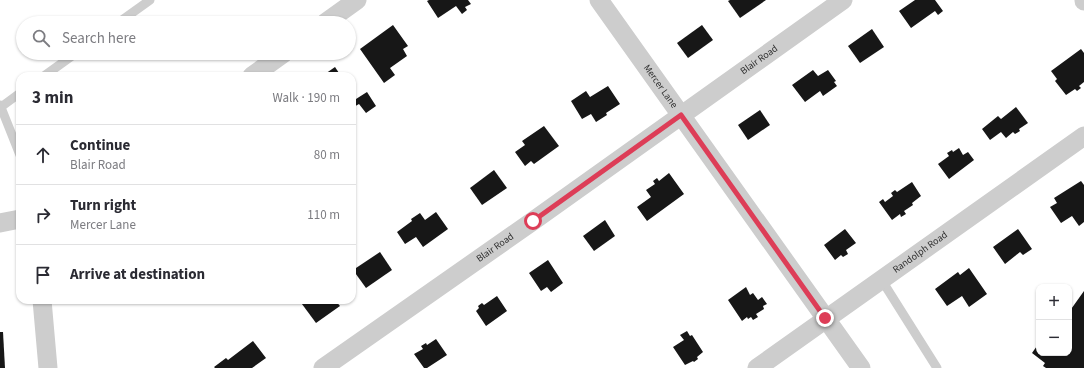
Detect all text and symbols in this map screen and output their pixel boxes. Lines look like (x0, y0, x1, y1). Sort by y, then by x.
search box (16, 16, 356, 60)
icon: search (30, 27, 52, 49)
text: Search here (62, 28, 136, 49)
street label: Blair Road (738, 42, 781, 78)
street label: Mercer Lane (640, 62, 681, 111)
text: 3 min (32, 86, 73, 110)
text: Walk · 190 m (272, 89, 340, 107)
text: Continue (70, 135, 130, 156)
icon: ahead (32, 144, 54, 166)
text: 80 m (314, 146, 340, 164)
text: Blair Road (70, 156, 126, 174)
text: Turn right (70, 195, 136, 216)
icon: right (32, 204, 54, 226)
text: 110 m (307, 206, 340, 224)
route start (524, 212, 542, 230)
text: Mercer Lane (70, 216, 136, 234)
street label: Randolph Road (890, 228, 950, 277)
street label: Blair Road (473, 230, 517, 266)
icon: arrive (32, 264, 54, 286)
text: Arrive at destination (70, 264, 205, 285)
map controls (1036, 284, 1072, 356)
button: + (1036, 284, 1072, 320)
route end (816, 309, 834, 327)
button: − (1036, 320, 1072, 356)

